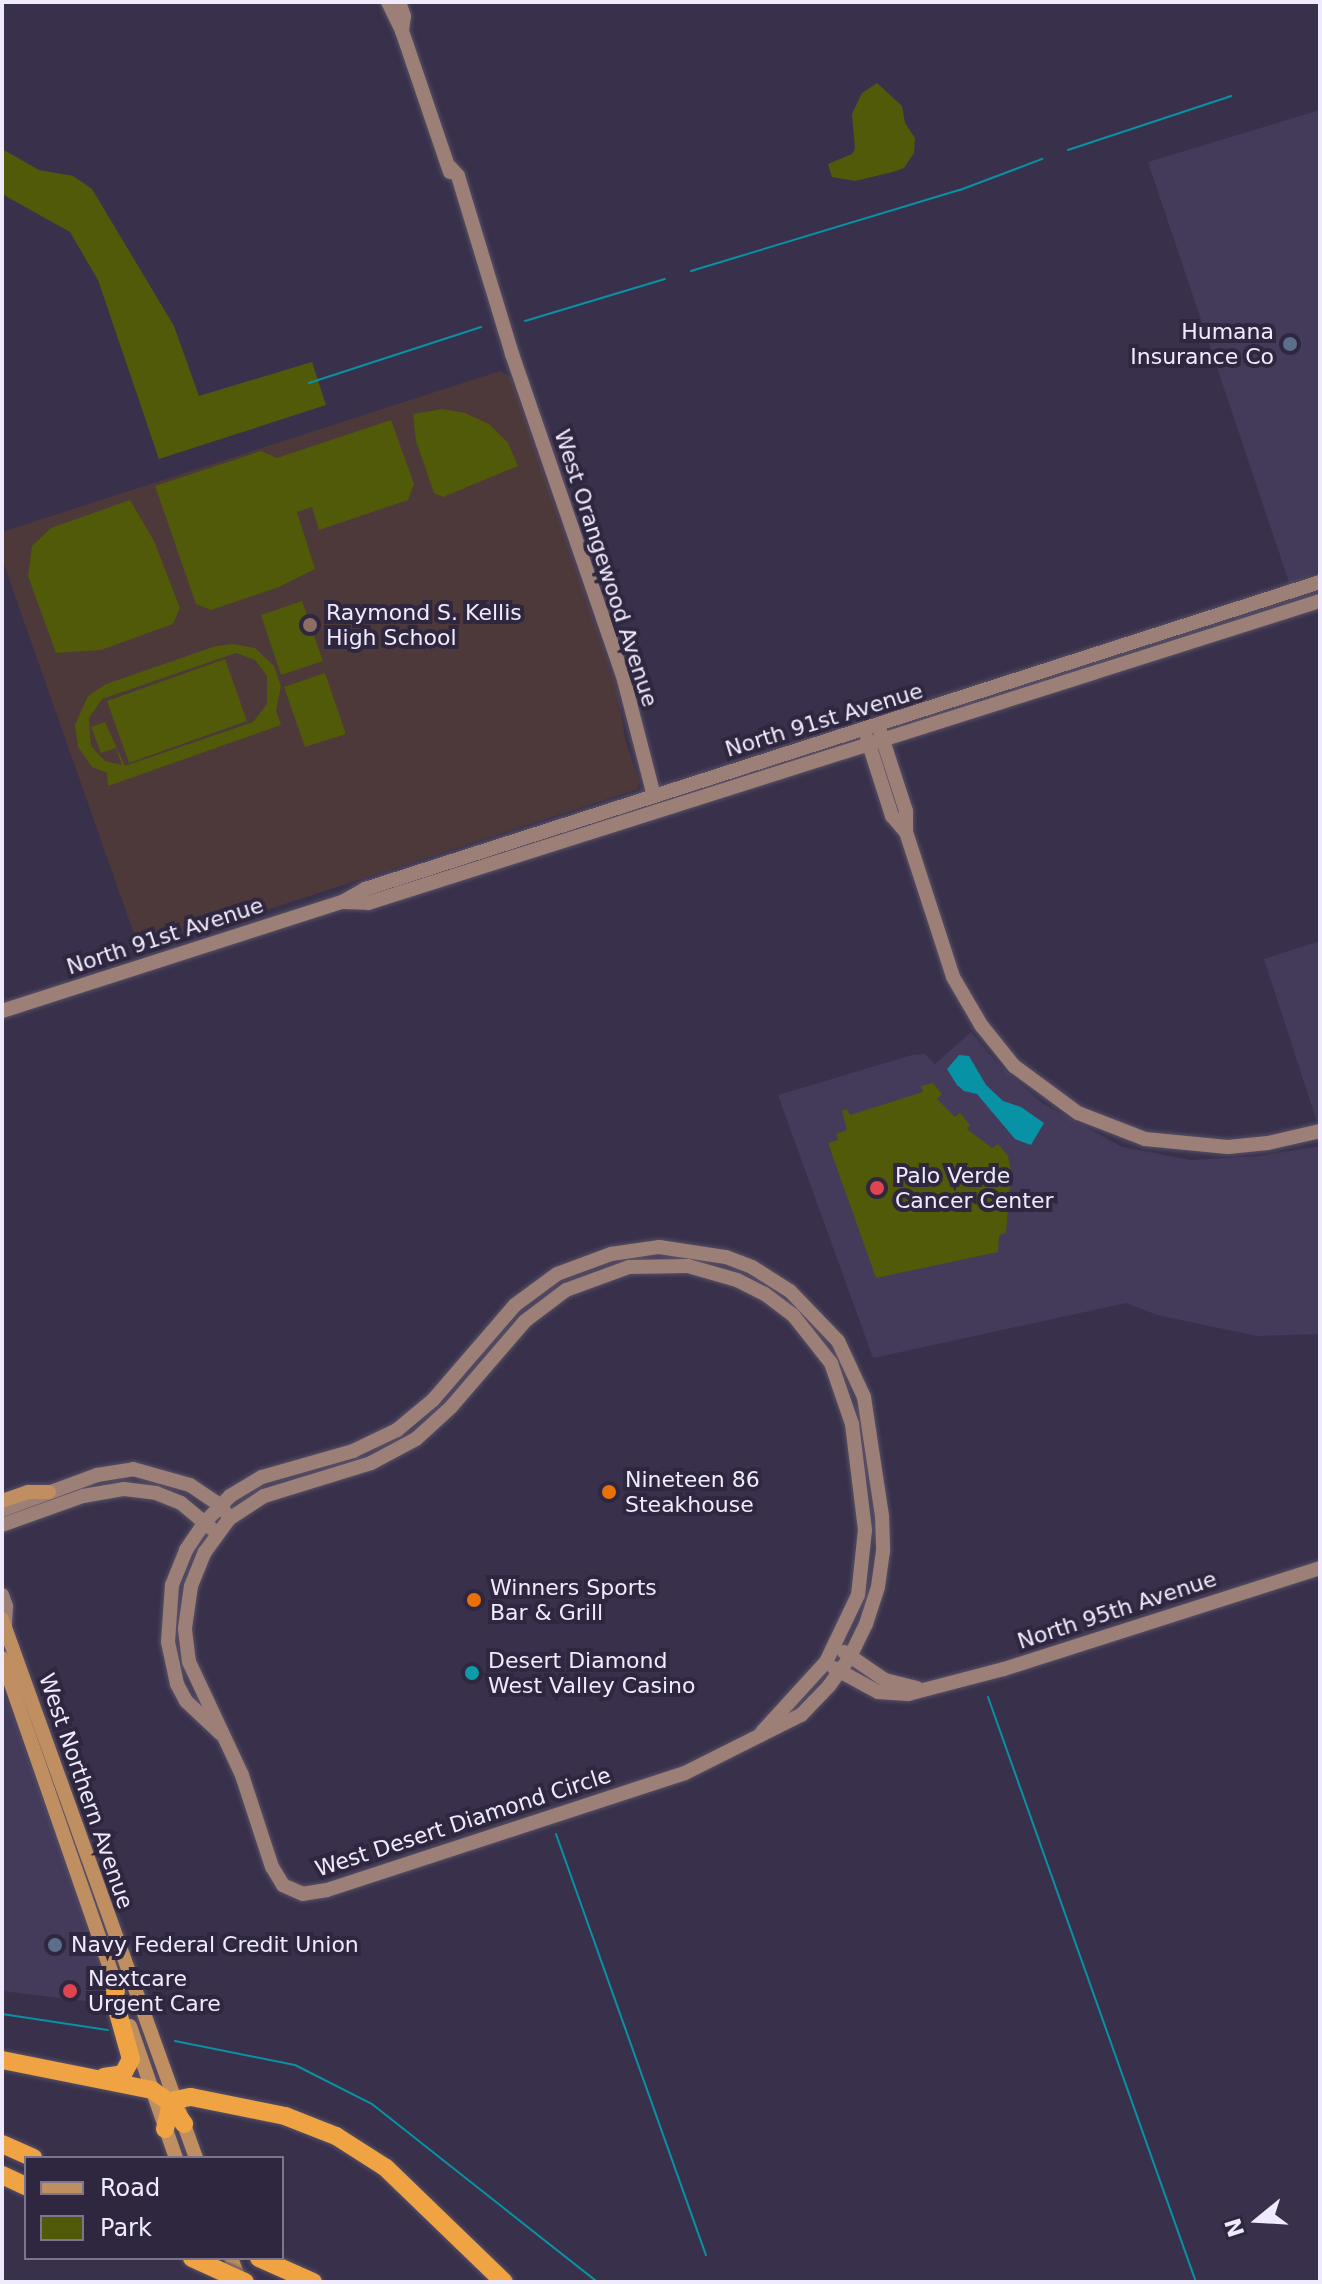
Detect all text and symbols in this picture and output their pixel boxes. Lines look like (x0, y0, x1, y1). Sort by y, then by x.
place label: Humana Insurance Co (1130, 318, 1274, 370)
marker: Humana Insurance Co (1281, 335, 1299, 353)
street label: West Orangewood Avenue (549, 426, 663, 710)
place label: Raymond S. Kellis High School (326, 599, 522, 650)
marker: Raymond S. Kellis High School (301, 616, 319, 634)
street label: North 91st Avenue (722, 677, 926, 763)
street label: North 91st Avenue (63, 892, 267, 980)
place label: Palo Verde Cancer Center (895, 1162, 1054, 1214)
marker: Palo Verde Cancer Center (866, 1177, 888, 1199)
place label: Nineteen 86 Steakhouse (625, 1466, 760, 1518)
marker: Nineteen 86 Steakhouse (600, 1483, 618, 1501)
street label: North 95th Avenue (1014, 1565, 1220, 1655)
place label: Winners Sports Bar & Grill (490, 1574, 657, 1626)
marker: Winners Sports Bar & Grill (465, 1591, 483, 1609)
place label: Desert Diamond West Valley Casino (488, 1647, 695, 1698)
marker: Desert Diamond West Valley Casino (463, 1664, 481, 1682)
street label: West Northern Avenue (33, 1670, 139, 1912)
street label: West Desert Diamond Circle (312, 1762, 614, 1882)
place label: Navy Federal Credit Union (71, 1932, 359, 1958)
marker: Navy Federal Credit Union (46, 1936, 64, 1954)
place label: Nextcare Urgent Care (88, 1965, 221, 2016)
marker: Nextcare Urgent Care (59, 1980, 81, 2002)
legend (24, 2156, 284, 2260)
text: Road (100, 2174, 160, 2202)
north arrow (1218, 2180, 1298, 2260)
text: Park (100, 2214, 152, 2242)
text: N (1220, 2215, 1249, 2240)

